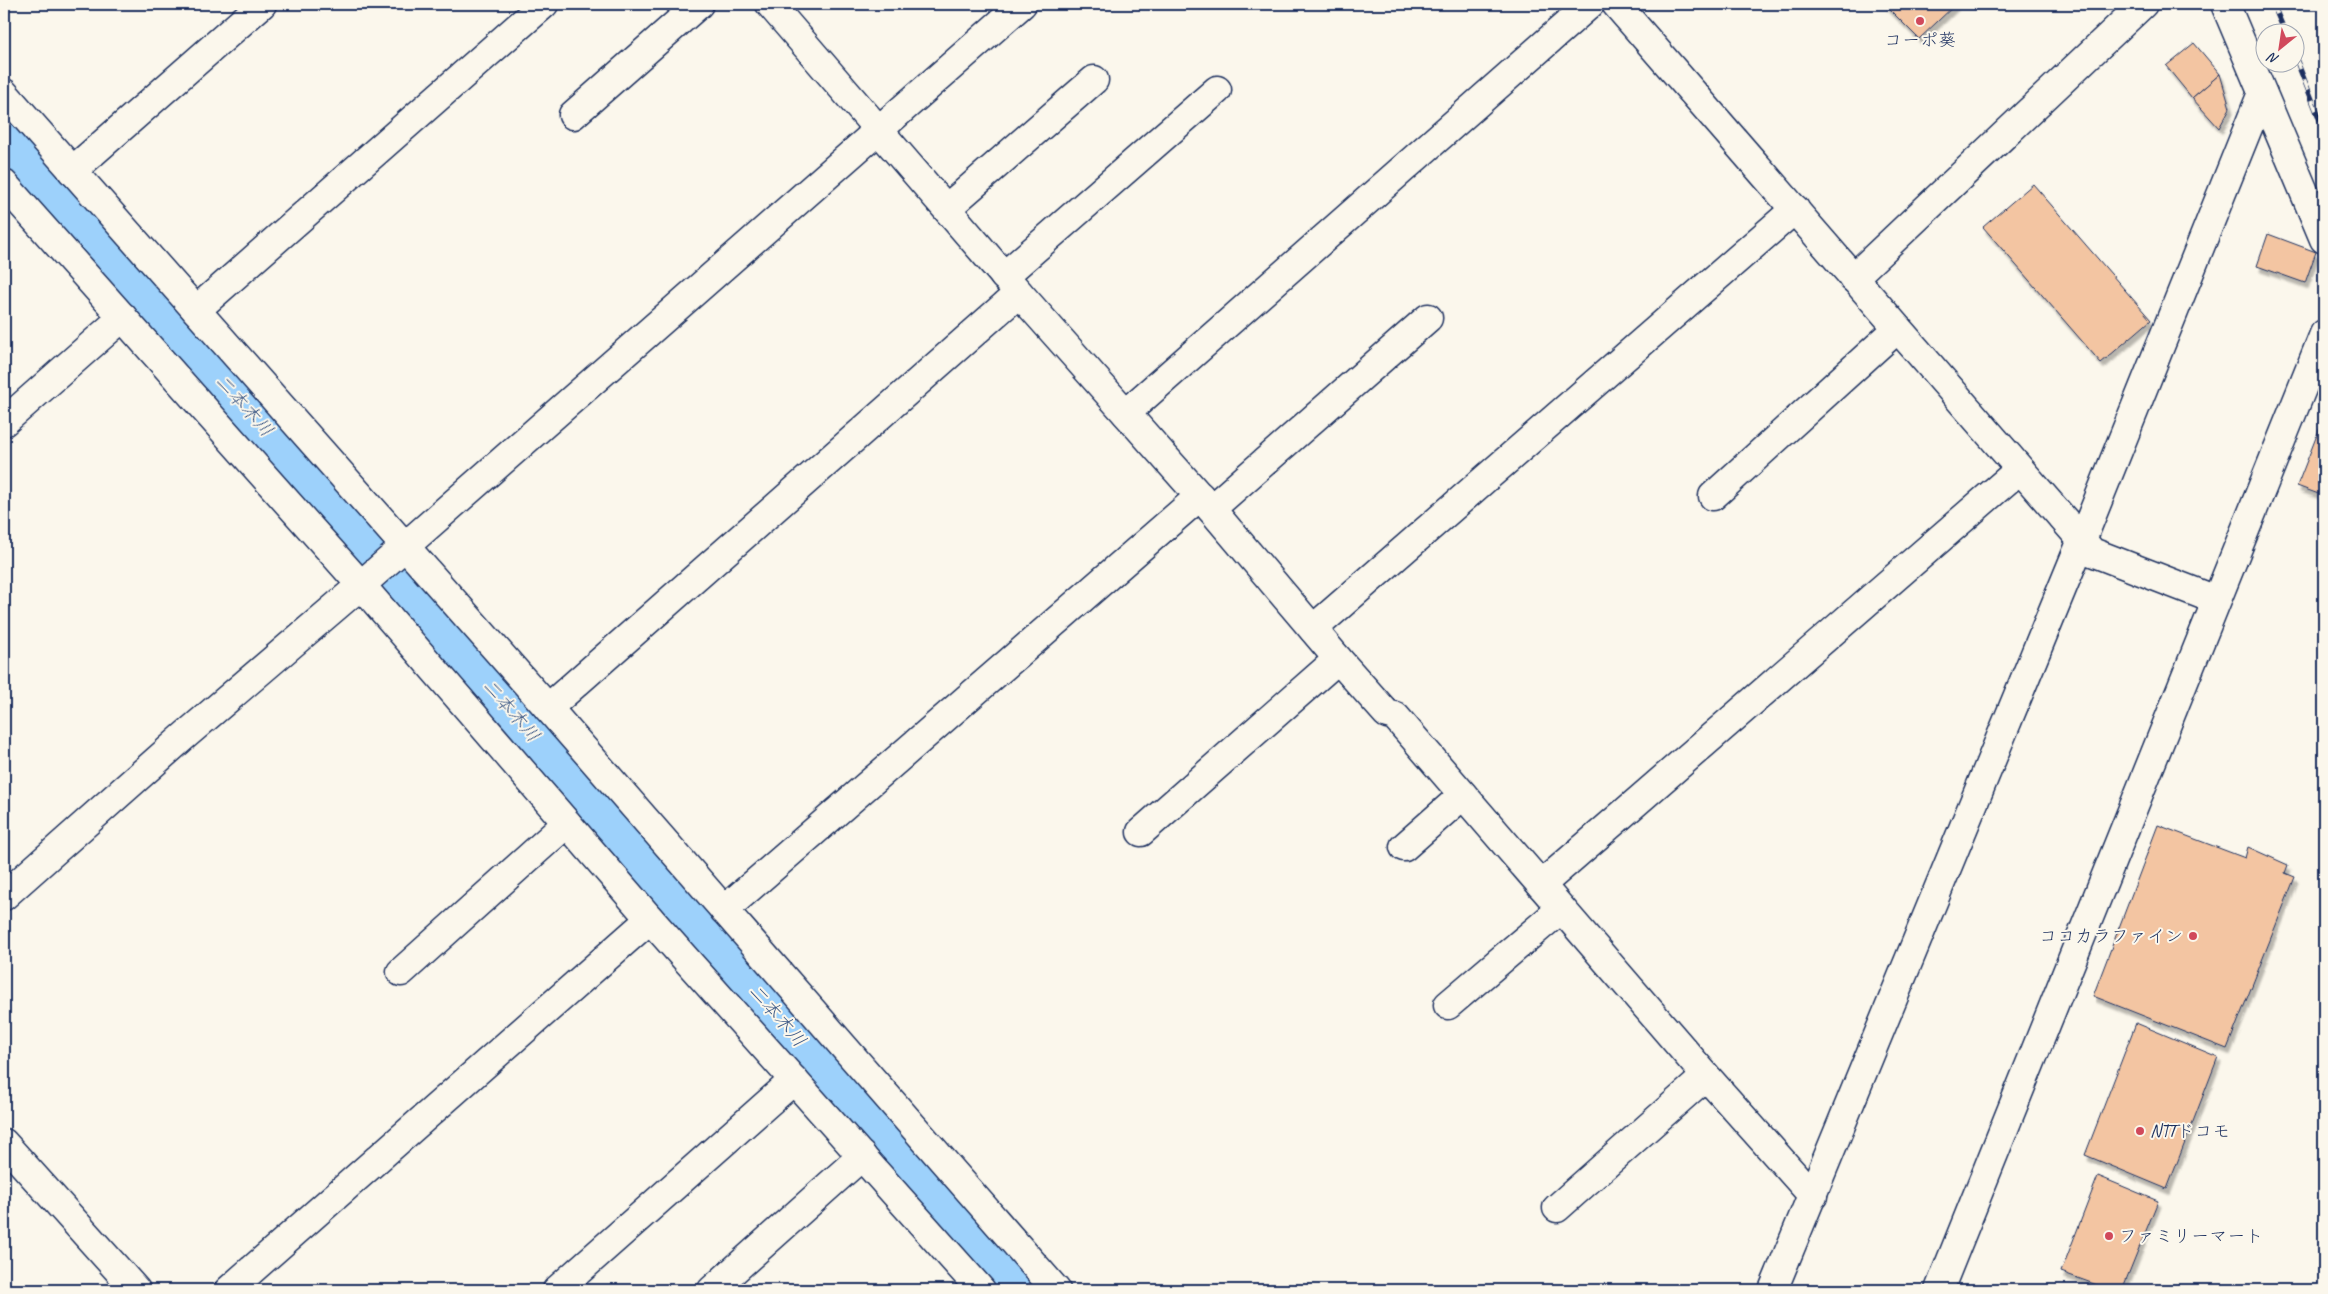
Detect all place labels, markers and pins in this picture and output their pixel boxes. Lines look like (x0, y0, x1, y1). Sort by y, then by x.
marker: コーポ葵 (1914, 15, 1926, 27)
place label: コーポ葵 (1884, 29, 1956, 51)
place label: ココカラファイン (2039, 925, 2183, 947)
marker: ココカラファイン (2187, 930, 2199, 942)
place label: NTTドコモ (2150, 1120, 2230, 1142)
marker: NTTドコモ (2134, 1125, 2146, 1137)
place label: ファミリーマート (2119, 1225, 2263, 1247)
marker: ファミリーマート (2103, 1230, 2115, 1242)

